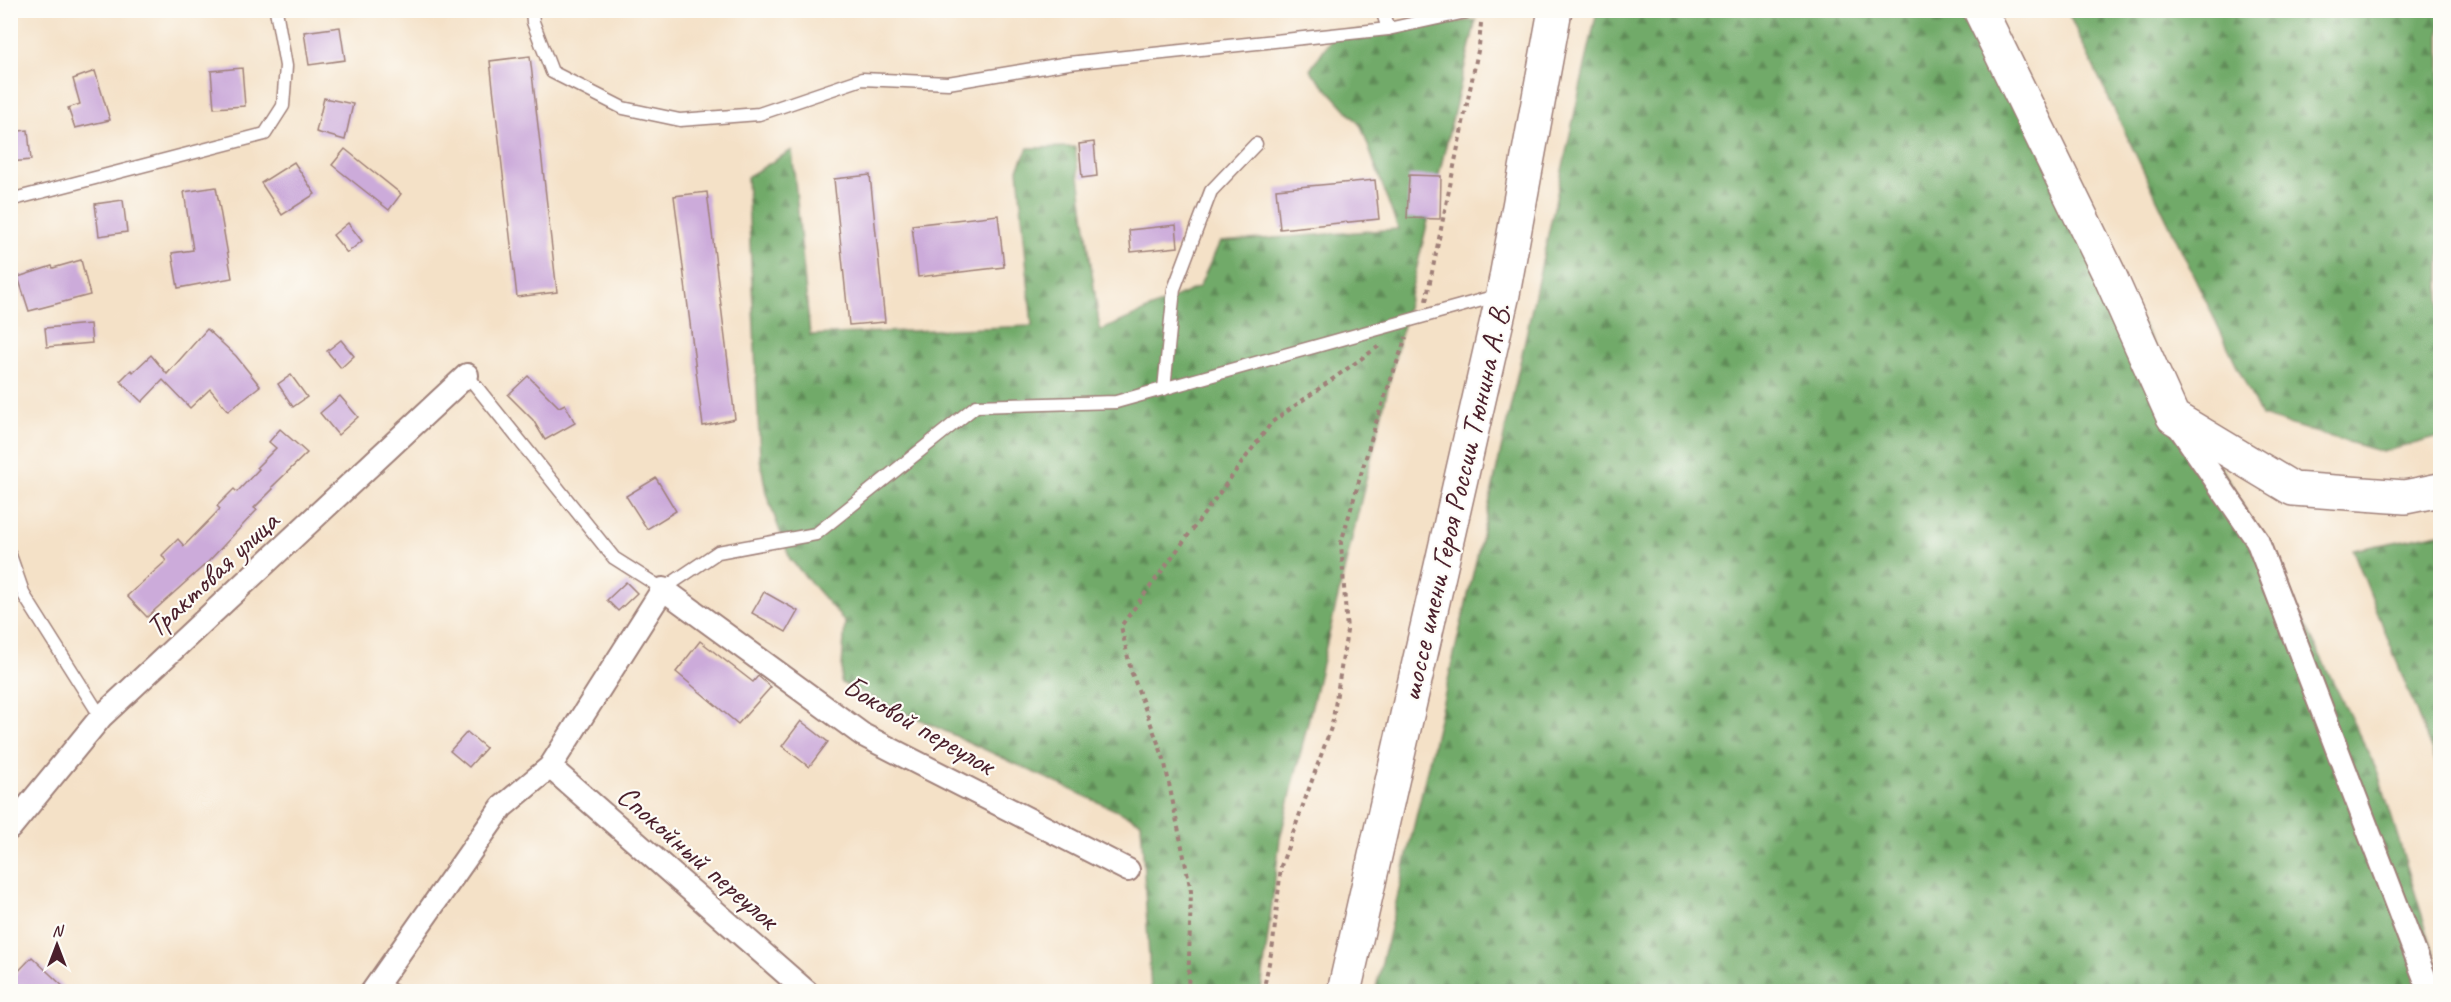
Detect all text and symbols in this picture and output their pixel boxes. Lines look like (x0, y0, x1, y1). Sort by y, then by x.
street label: шоссе имени Героя России Тюнина А. В. (1391, 300, 1519, 704)
street label: Трактовая улица (137, 501, 288, 645)
street label: Боковой переулок (836, 666, 1004, 785)
street label: Спокойный переулок (609, 776, 789, 939)
north arrow (27, 915, 87, 975)
text: N (52, 921, 65, 941)

